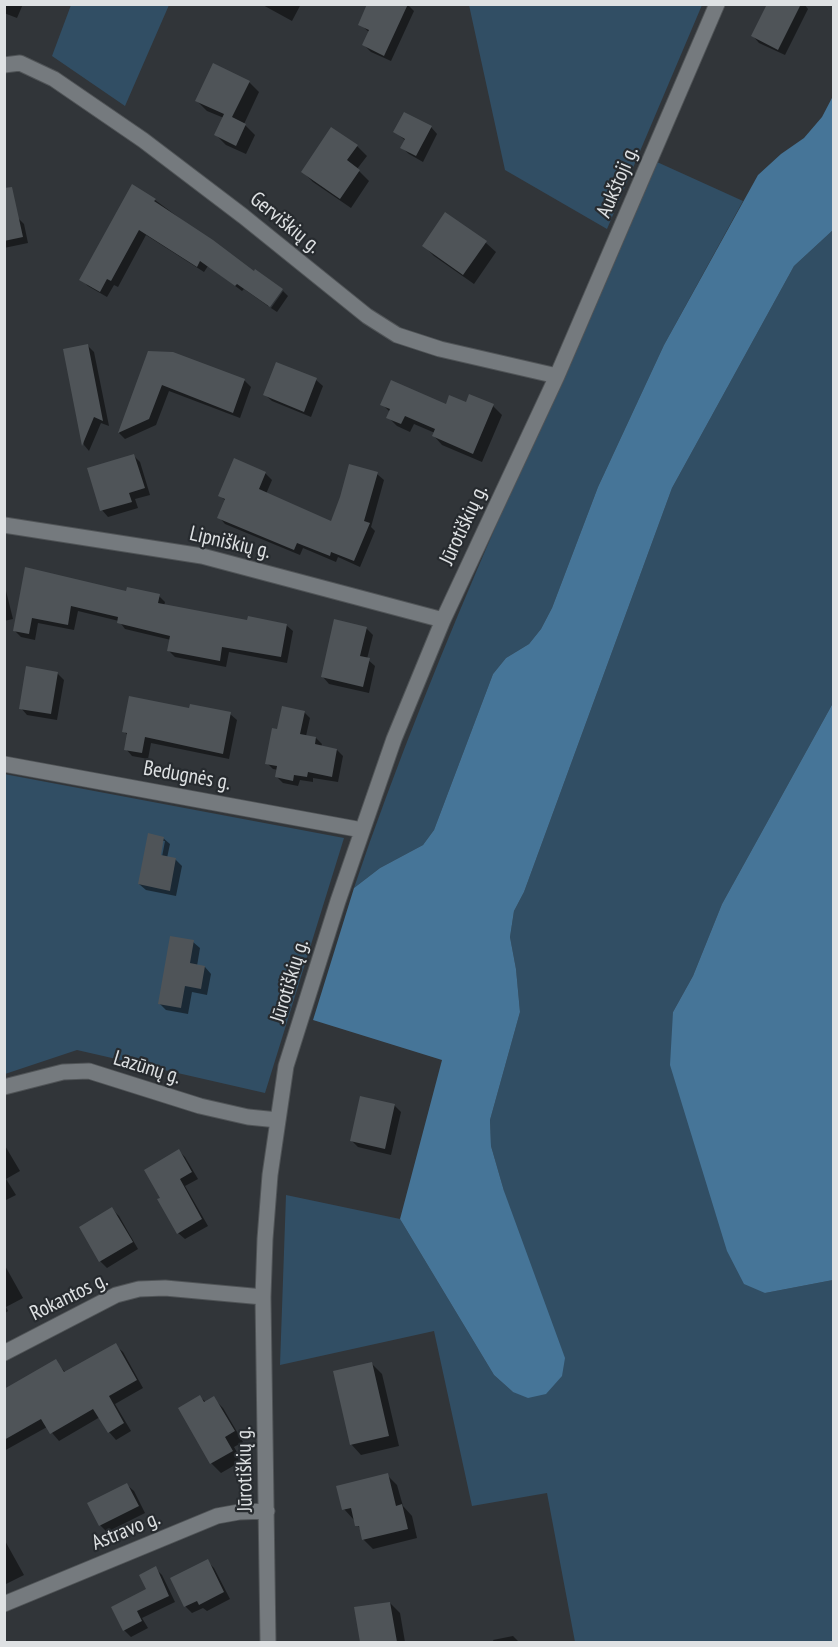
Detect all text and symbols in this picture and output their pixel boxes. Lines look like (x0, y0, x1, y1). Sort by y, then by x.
street label: Aukštoji g. (592, 142, 644, 222)
street label: Gerviškių g. (245, 187, 325, 259)
street label: Jūrotiškių g. (435, 481, 493, 569)
street label: Lipniškių g. (187, 521, 273, 565)
street label: Bedugnės g. (141, 756, 233, 796)
street label: Jūrotiškių g. (265, 936, 315, 1026)
street label: Lazūnų g. (110, 1046, 184, 1090)
street label: Rokantos g. (26, 1267, 112, 1327)
street label: Jūrotiškių g. (232, 1426, 258, 1512)
street label: Astravo g. (88, 1506, 164, 1556)

